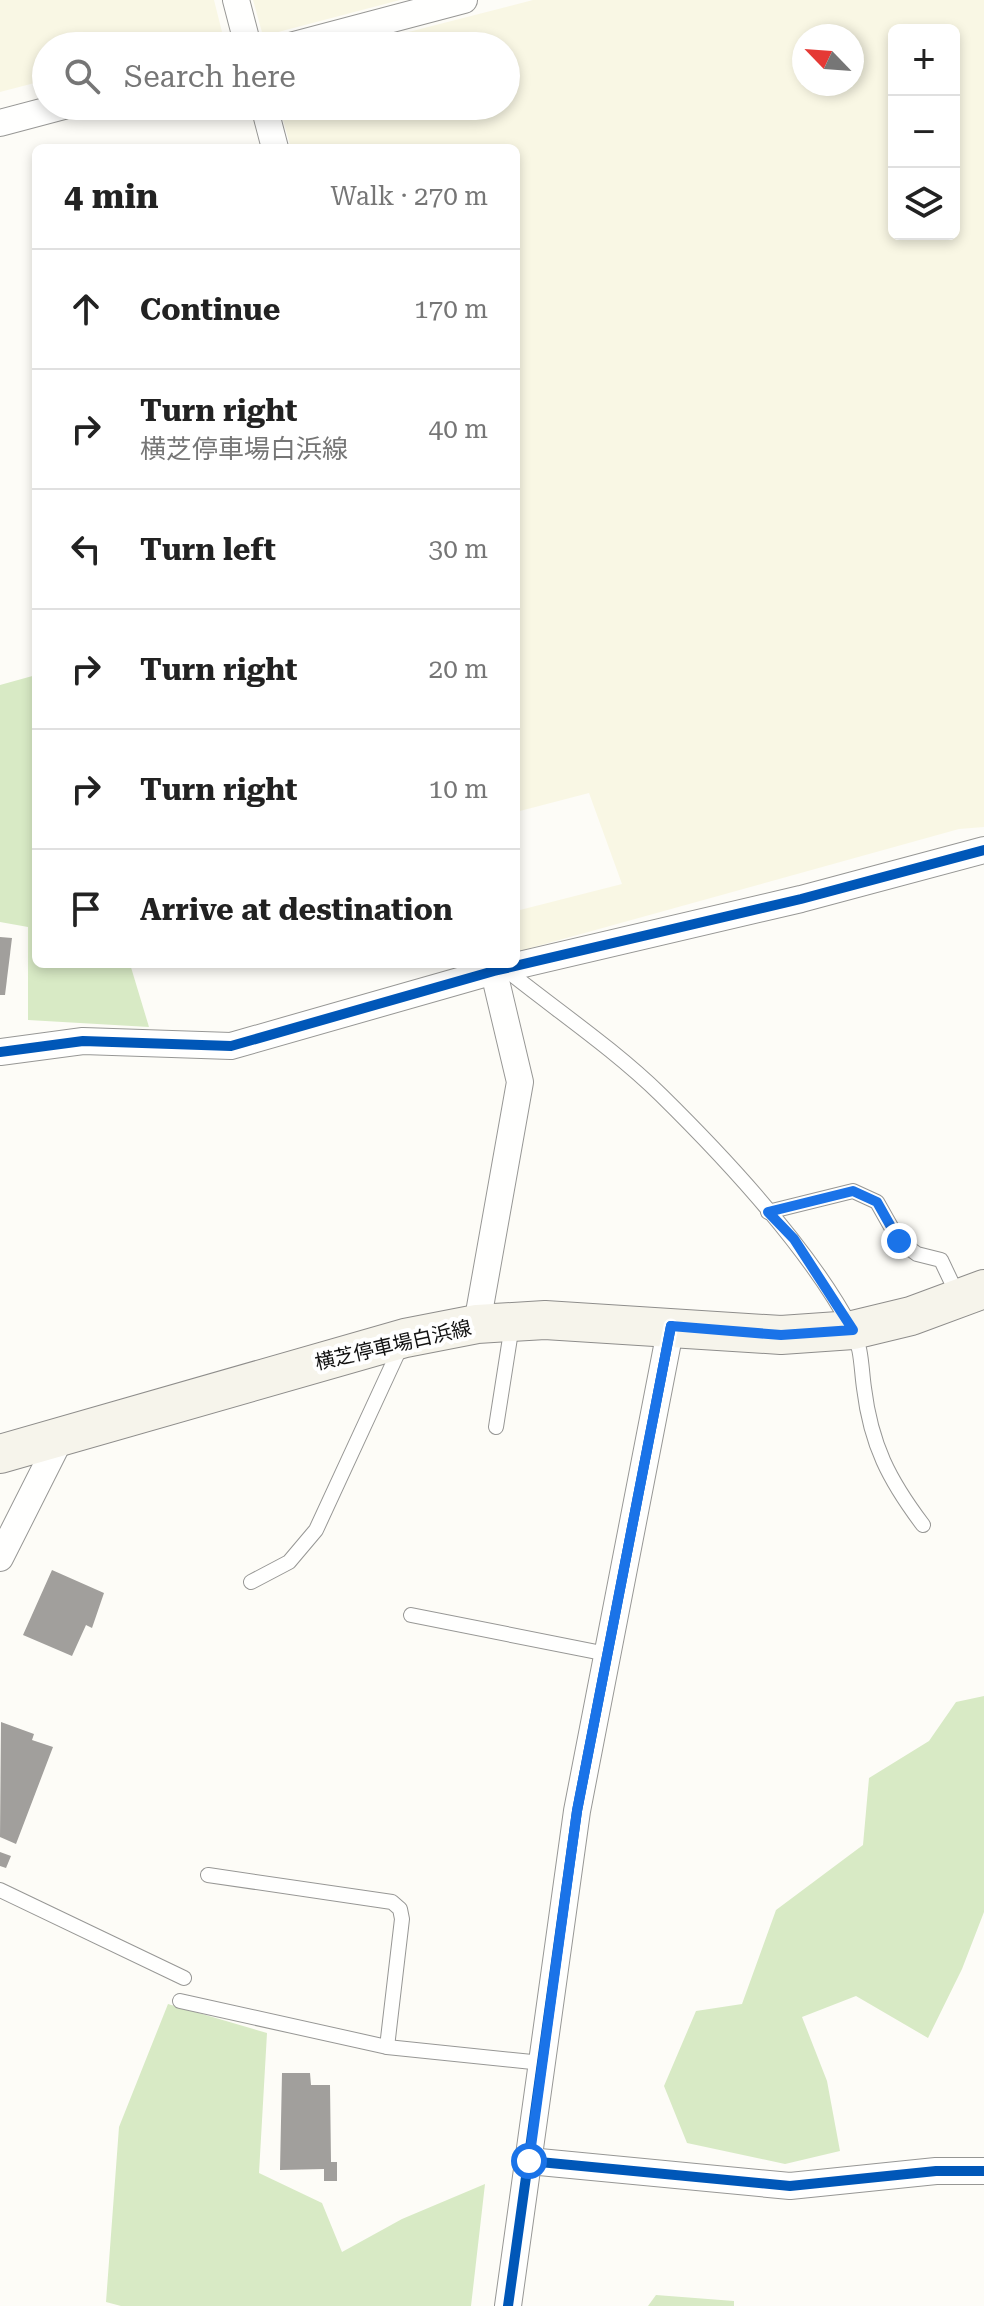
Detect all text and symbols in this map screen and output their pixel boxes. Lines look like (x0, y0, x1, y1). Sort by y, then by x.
north arrow (792, 24, 864, 96)
map controls (888, 24, 960, 240)
button: + (888, 24, 960, 96)
search box (32, 32, 520, 120)
icon: search (60, 54, 104, 98)
text: Search here (124, 59, 296, 94)
button: − (888, 96, 960, 168)
button: layers (888, 168, 960, 240)
text: 4 min (64, 176, 159, 216)
text: Walk · 270 m (330, 181, 488, 211)
icon: ahead (64, 287, 108, 331)
text: Continue (140, 292, 280, 327)
text: 170 m (414, 294, 488, 324)
text: Turn right (140, 393, 297, 428)
icon: right (64, 407, 108, 451)
text: 40 m (429, 414, 488, 444)
text: 横芝停車場白浜線 (140, 434, 348, 464)
icon: left (64, 527, 108, 571)
text: Turn left (140, 532, 276, 567)
text: 30 m (429, 534, 488, 564)
icon: right (64, 647, 108, 691)
text: Turn right (140, 652, 297, 687)
text: 20 m (429, 654, 488, 684)
icon: right (64, 767, 108, 811)
text: Turn right (140, 772, 297, 807)
text: 10 m (429, 774, 488, 804)
icon: arrive (64, 887, 108, 931)
text: Arrive at destination (140, 892, 453, 927)
route end (881, 1223, 917, 1259)
street label: 横芝停車場白浜線 (312, 1315, 474, 1375)
route start (511, 2143, 547, 2179)

